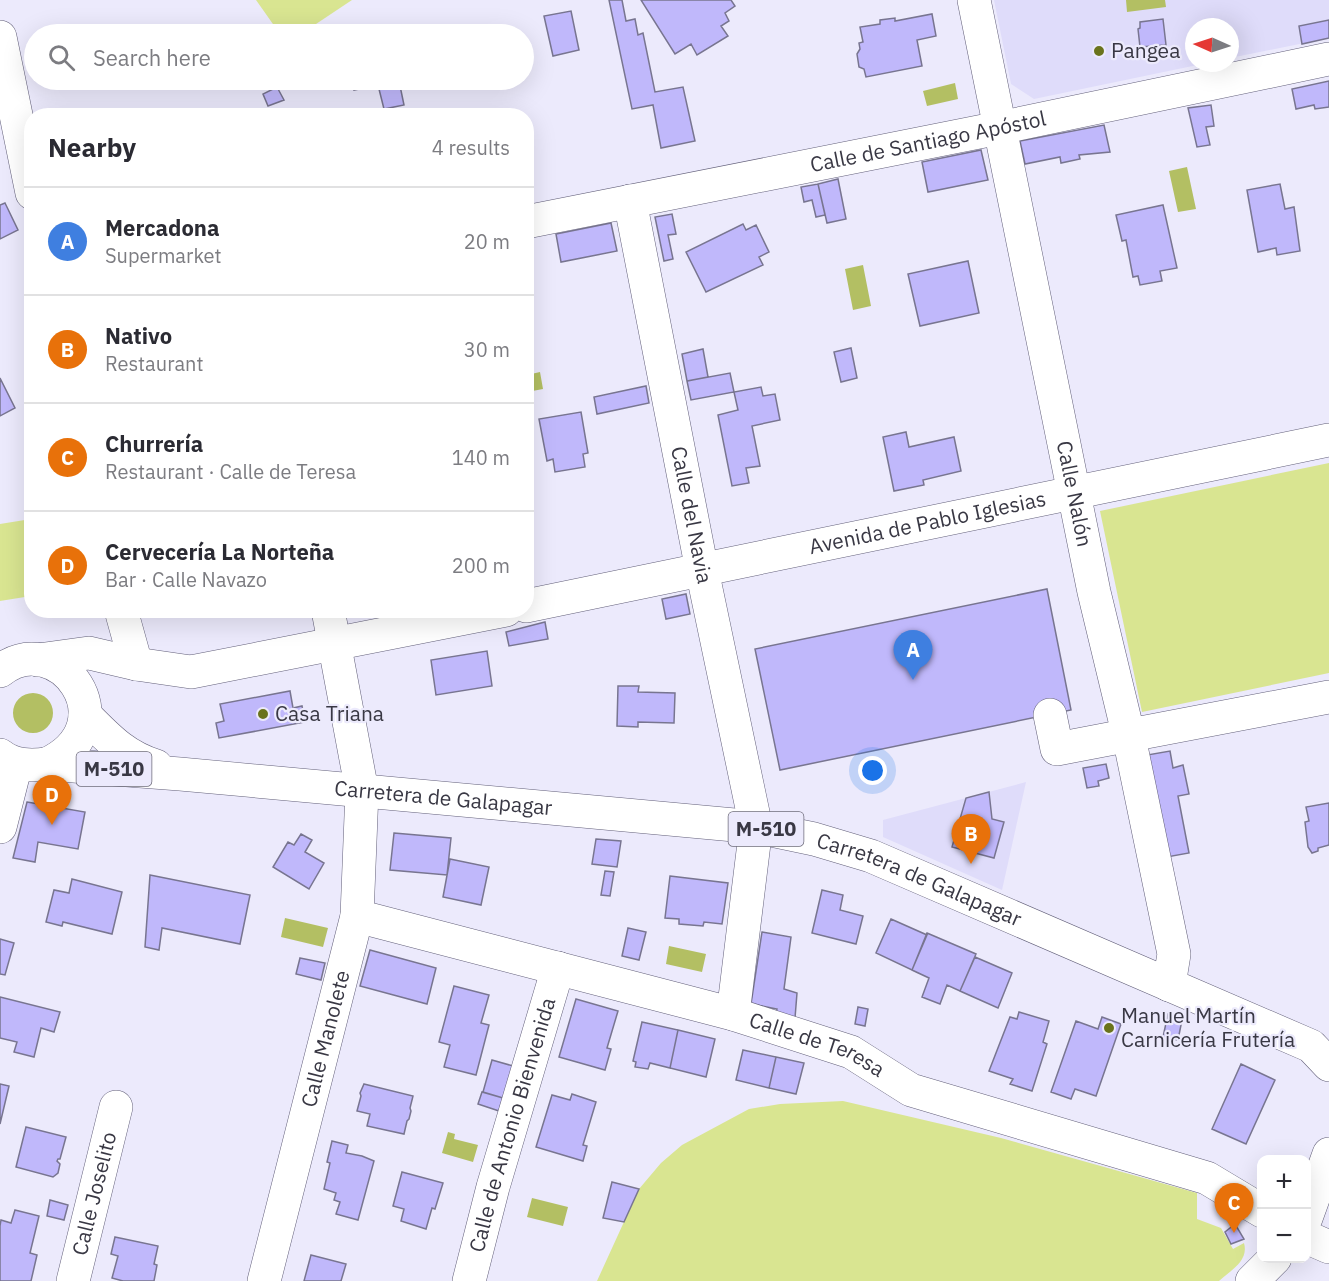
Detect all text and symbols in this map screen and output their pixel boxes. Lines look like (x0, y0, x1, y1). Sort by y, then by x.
north arrow (1185, 18, 1239, 72)
search box (24, 24, 534, 90)
place label: Pangea (1111, 36, 1180, 64)
icon: search (45, 41, 78, 74)
text: Search here (93, 43, 211, 72)
marker: Pangea (1092, 44, 1106, 58)
street label: Calle de Santiago Apóstol (808, 103, 1049, 178)
text: Nearby (48, 130, 136, 164)
text: 4 results (432, 134, 510, 161)
text: Mercadona (105, 213, 219, 242)
text: A (61, 228, 74, 255)
text: 20 m (464, 228, 510, 255)
text: Supermarket (105, 242, 222, 269)
text: Nativo (105, 321, 172, 350)
text: B (61, 336, 74, 363)
text: 30 m (464, 336, 510, 363)
text: Restaurant (105, 350, 203, 377)
text: Churrería (105, 429, 203, 458)
street label: Calle Nalón (1051, 438, 1100, 549)
text: C (61, 444, 74, 471)
text: 140 m (452, 444, 510, 471)
street label: Calle del Navia (665, 444, 719, 586)
text: Restaurant · Calle de Teresa (105, 458, 356, 485)
street label: Avenida de Pablo Iglesias (806, 484, 1048, 560)
text: Cervecería La Norteña (105, 537, 334, 566)
text: D (61, 552, 74, 579)
text: 200 m (452, 552, 510, 579)
text: Bar · Calle Navazo (105, 566, 267, 593)
pin: A (894, 630, 932, 680)
place label: Casa Triana (275, 699, 384, 727)
marker: Casa Triana (256, 707, 270, 721)
road number: M-510 (76, 752, 152, 786)
your location (858, 756, 887, 785)
street label: Carretera de Galapagar (333, 773, 554, 821)
pin: D (32, 776, 72, 825)
road number: M-510 (728, 812, 804, 846)
pin: B (952, 814, 990, 864)
street label: Carretera de Galapagar (814, 826, 1026, 933)
street label: Calle Manolete (294, 967, 356, 1110)
street label: Calle de Antonio Bienvenida (462, 994, 561, 1255)
place label: Manuel Martín Carnicería Frutería (1121, 1001, 1295, 1053)
street label: Calle de Teresa (746, 1005, 890, 1083)
marker: Manuel Martín Carnicería Frutería (1102, 1021, 1116, 1035)
street label: Calle Joselito (65, 1129, 122, 1258)
map controls (1257, 1155, 1311, 1263)
button: + (1257, 1155, 1311, 1209)
pin: C (1214, 1184, 1254, 1233)
button: − (1257, 1209, 1311, 1263)

